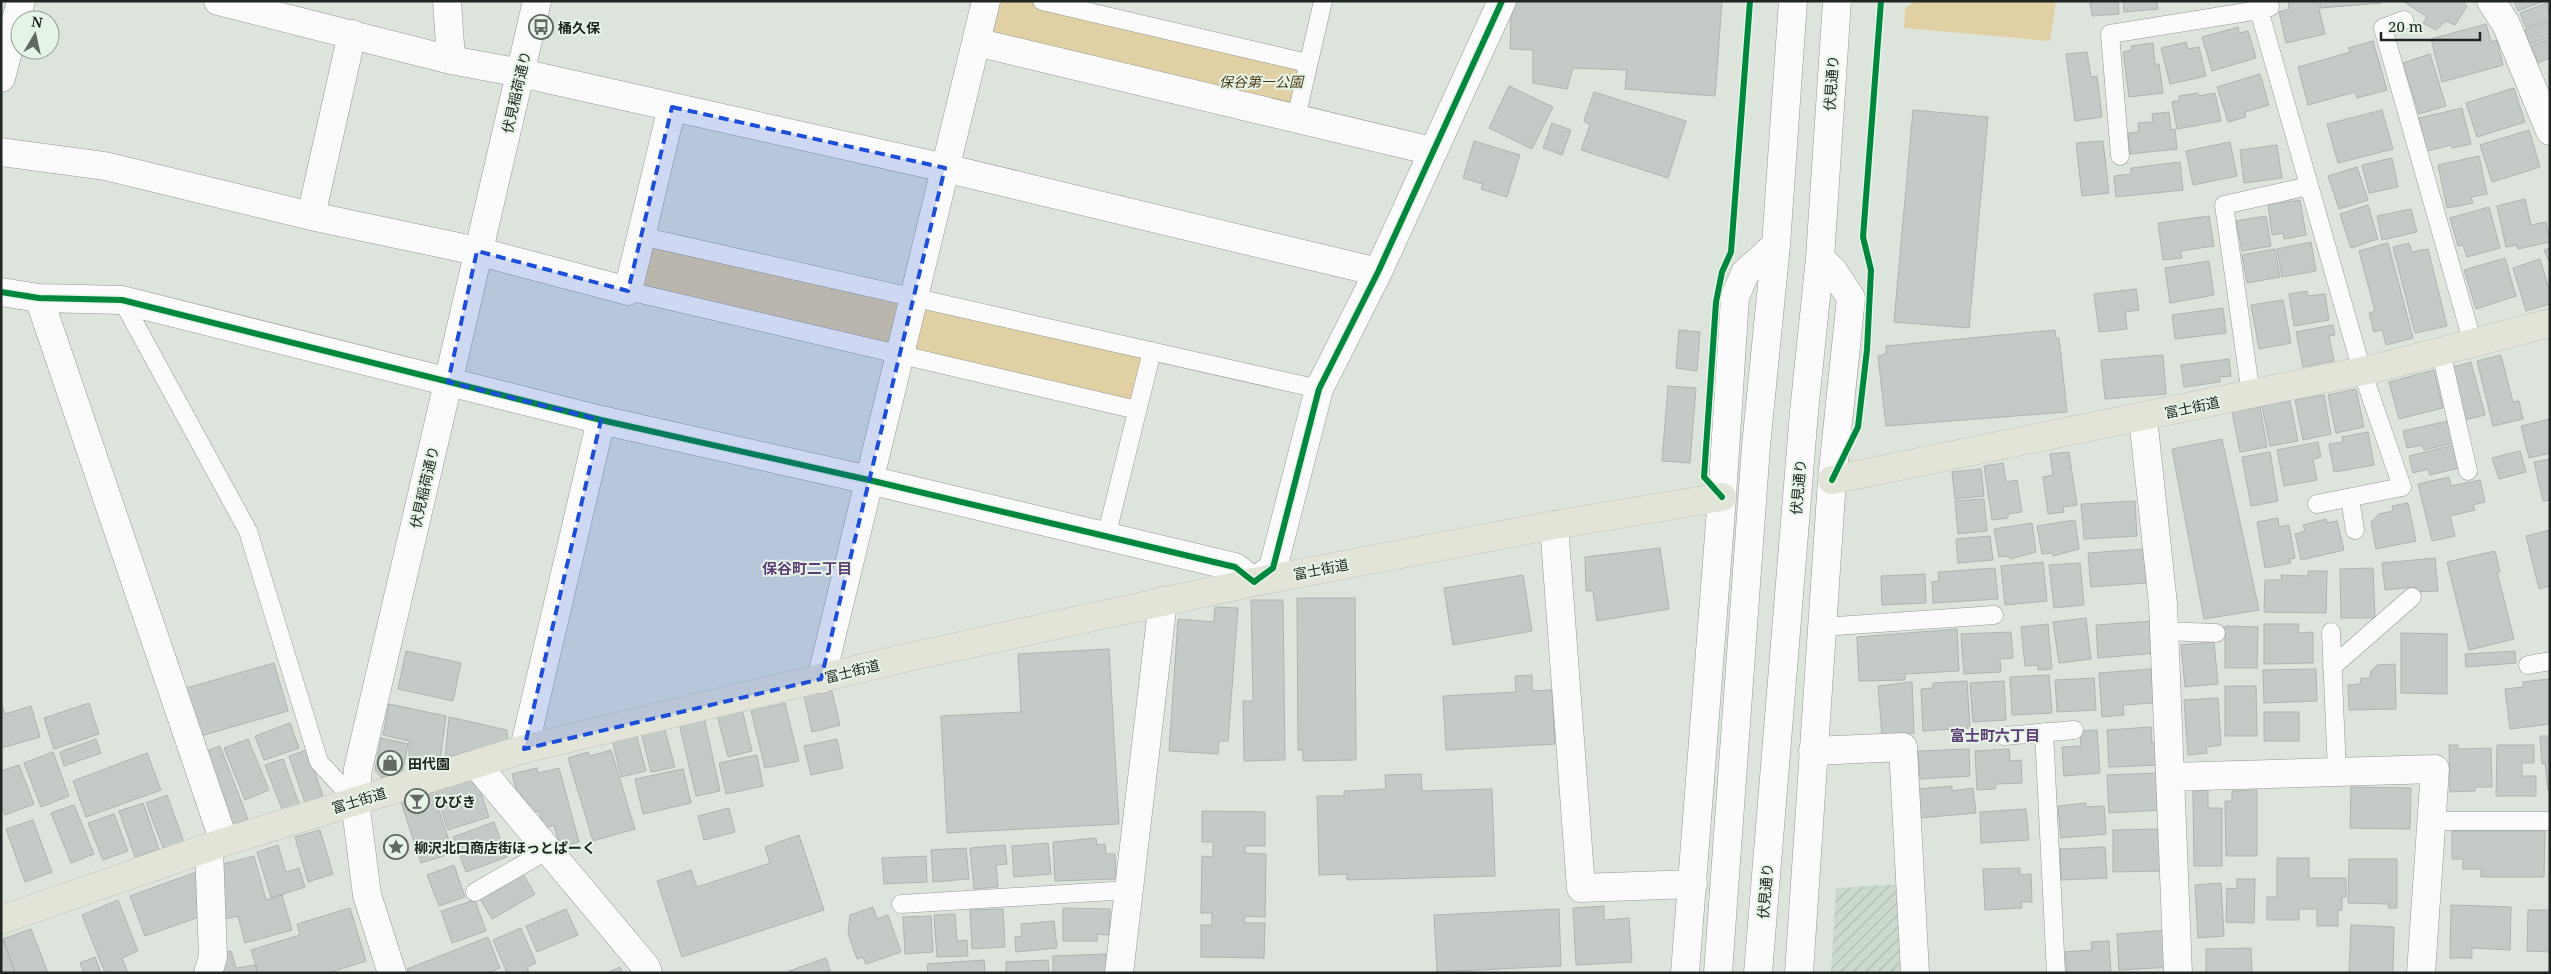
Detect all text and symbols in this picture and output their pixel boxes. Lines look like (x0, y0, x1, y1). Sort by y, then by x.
north arrow (10, 10, 60, 60)
scale bar (2381, 10, 2480, 42)
text: N (30, 11, 44, 32)
bus stop icon: 桶久保 (528, 14, 554, 40)
text: 20 m (2388, 16, 2423, 36)
place label: 桶久保 (558, 18, 600, 37)
street label: 伏見稲荷通り (497, 49, 535, 135)
street label: 伏見通り (1820, 54, 1842, 112)
park label: 保谷第一公園 (1219, 72, 1305, 91)
street label: 富士街道 (2163, 392, 2221, 422)
street label: 伏見稲荷通り (405, 444, 443, 530)
street label: 伏見通り (1786, 458, 1810, 516)
street label: 富士街道 (1292, 554, 1350, 584)
district label: 保谷町二丁目 (762, 558, 852, 578)
street label: 富士街道 (823, 655, 881, 687)
district label: 富士町六丁目 (1950, 725, 2040, 745)
shop icon: 田代園 (377, 750, 403, 776)
place label: 田代園 (408, 754, 450, 773)
street label: 富士街道 (329, 783, 389, 817)
bar icon: ひびき (404, 788, 430, 814)
place label: ひびき (434, 792, 476, 811)
place icon: 柳沢北口商店街ほっとぱーく (383, 834, 409, 860)
place label: 柳沢北口商店街ほっとぱーく (414, 838, 596, 857)
street label: 伏見通り (1753, 862, 1777, 920)

